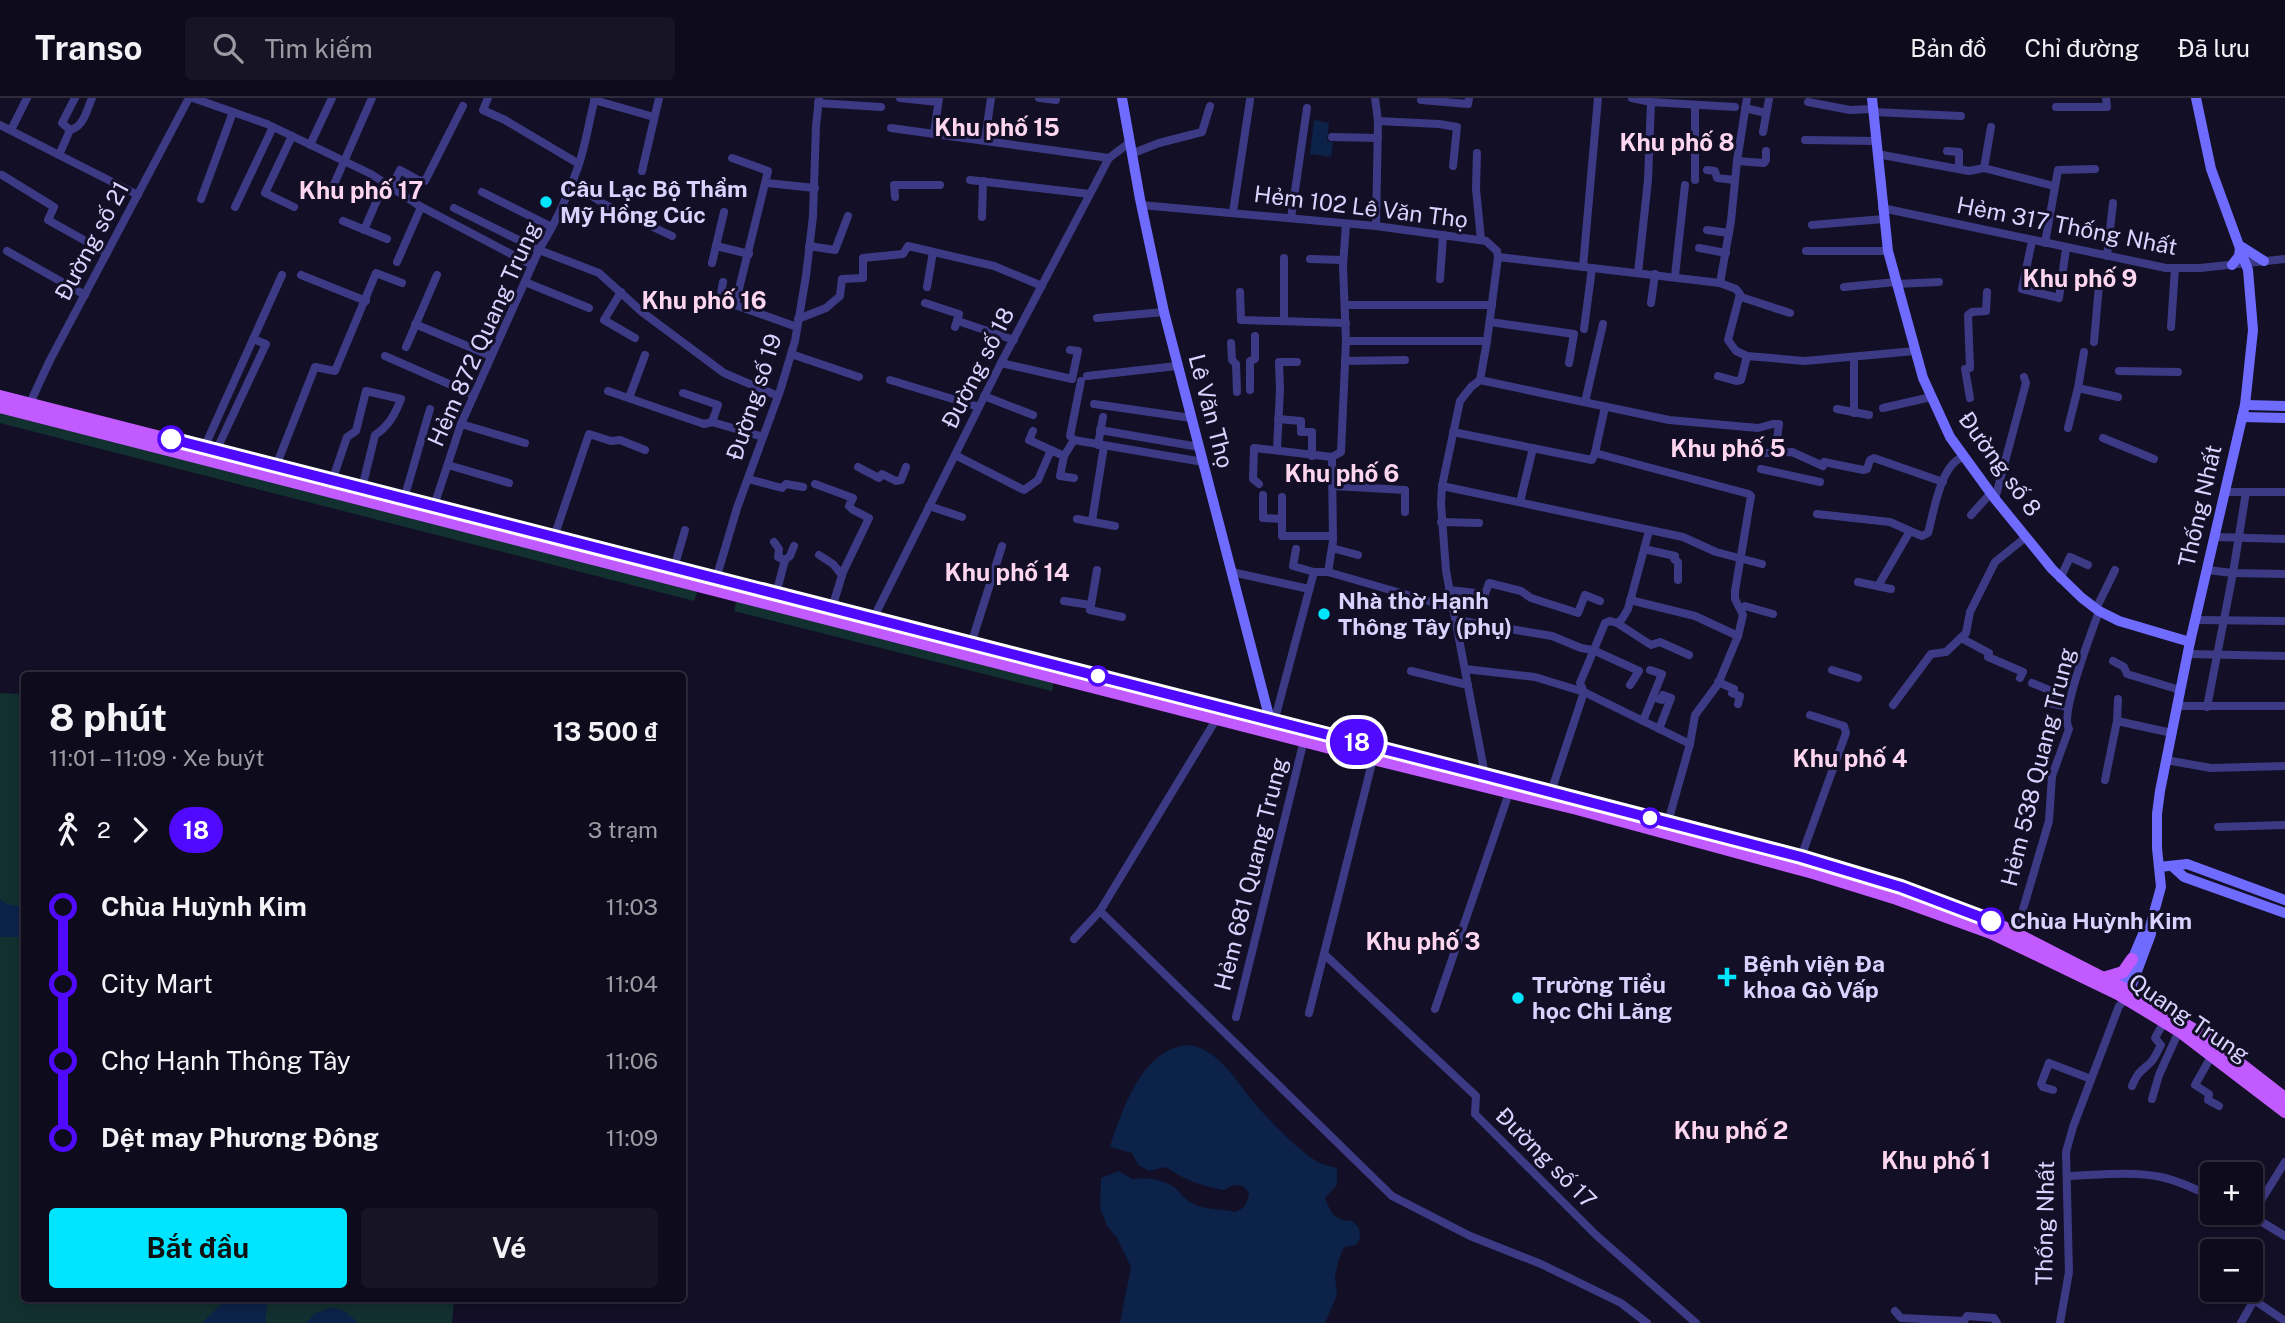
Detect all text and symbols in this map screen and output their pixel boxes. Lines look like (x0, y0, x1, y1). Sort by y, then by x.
search box (185, 17, 675, 80)
text: Transo (35, 29, 143, 67)
icon: search (209, 29, 247, 67)
text: Tìm kiếm (265, 33, 373, 64)
text: Bản đồ (1910, 34, 1987, 62)
text: Chỉ đường (2025, 34, 2139, 62)
text: Đã lưu (2177, 34, 2250, 62)
district label: Khu phố 15 (934, 113, 1060, 141)
district label: Khu phố 8 (1619, 128, 1735, 156)
place label: Câu Lạc Bộ Thẩm Mỹ Hồng Cúc (560, 175, 748, 228)
district label: Khu phố 17 (299, 176, 423, 204)
street label: Đường số 21 (49, 177, 134, 305)
street label: Hẻm 102 Lê Văn Thọ (1252, 180, 1470, 233)
street label: Hẻm 317 Thống Nhất (1955, 191, 2180, 260)
marker: Câu Lạc Bộ Thẩm Mỹ Hồng Cúc (538, 194, 554, 210)
street label: Hẻm 872 Quang Trung (422, 217, 545, 450)
district label: Khu phố 9 (2023, 264, 2137, 292)
district label: Khu phố 16 (641, 286, 767, 314)
street label: Đường số 18 (936, 303, 1020, 433)
street label: Đường số 19 (720, 330, 787, 464)
street label: Lê Văn Thọ (1183, 351, 1240, 471)
street label: Đường số 8 (1953, 406, 2047, 521)
unlabelled marker (158, 426, 184, 452)
district label: Khu phố 5 (1670, 434, 1786, 462)
street label: Thống Nhất (2172, 442, 2227, 570)
district label: Khu phố 6 (1285, 459, 1399, 487)
district label: Khu phố 14 (944, 558, 1070, 586)
place label: Nhà thờ Hạnh Thông Tây (phụ) (1338, 587, 1512, 640)
marker: Nhà thờ Hạnh Thông Tây (phụ) (1316, 606, 1332, 622)
street label: Hẻm 538 Quang Trung (1995, 645, 2080, 889)
unlabelled marker (1088, 666, 1108, 686)
text: 8 phút (49, 695, 167, 740)
text: 13 500 ₫ (553, 716, 658, 747)
line badge: 18 (1326, 719, 1388, 765)
text: 18 (1344, 728, 1370, 756)
text: 11:01 – 11:09 · Xe buýt (49, 744, 265, 771)
district label: Khu phố 4 (1793, 744, 1908, 772)
street label: Hẻm 681 Quang Trung (1208, 754, 1293, 993)
unlabelled marker (1640, 808, 1660, 828)
icon: walk (49, 811, 87, 849)
icon: forward (121, 811, 159, 849)
text: 2 (97, 816, 111, 843)
text: 18 (183, 816, 209, 844)
text: 3 trạm (588, 816, 658, 843)
text: Chùa Huỳnh Kim (101, 891, 307, 922)
text: 11:03 (606, 893, 658, 920)
place label: Chùa Huỳnh Kim (2010, 907, 2192, 934)
marker: Chùa Huỳnh Kim (1978, 908, 2004, 934)
district label: Khu phố 3 (1365, 927, 1481, 955)
place label: Bệnh viện Đa khoa Gò Vấp (1743, 950, 1885, 1003)
marker: Bệnh viện Đa khoa Gò Vấp (1717, 967, 1737, 987)
street label: Quang Trung (2124, 967, 2255, 1068)
text: City Mart (101, 968, 213, 999)
text: 11:04 (606, 970, 658, 997)
place label: Trường Tiểu học Chi Lăng (1532, 971, 1672, 1024)
marker: Trường Tiểu học Chi Lăng (1510, 990, 1526, 1006)
text: Chợ Hạnh Thông Tây (101, 1045, 351, 1076)
text: 11:06 (606, 1047, 658, 1074)
street label: Đường số 17 (1490, 1102, 1602, 1214)
district label: Khu phố 2 (1674, 1116, 1788, 1144)
text: Dệt may Phương Đông (101, 1122, 379, 1153)
text: 11:09 (606, 1124, 658, 1151)
district label: Khu phố 1 (1881, 1146, 1991, 1174)
street label: Thống Nhất (2030, 1160, 2059, 1286)
map controls (2200, 1162, 2263, 1302)
button: + (2200, 1162, 2263, 1225)
button: Bắt đầu (49, 1208, 347, 1288)
button: Vé (361, 1208, 658, 1288)
button: − (2200, 1239, 2263, 1302)

